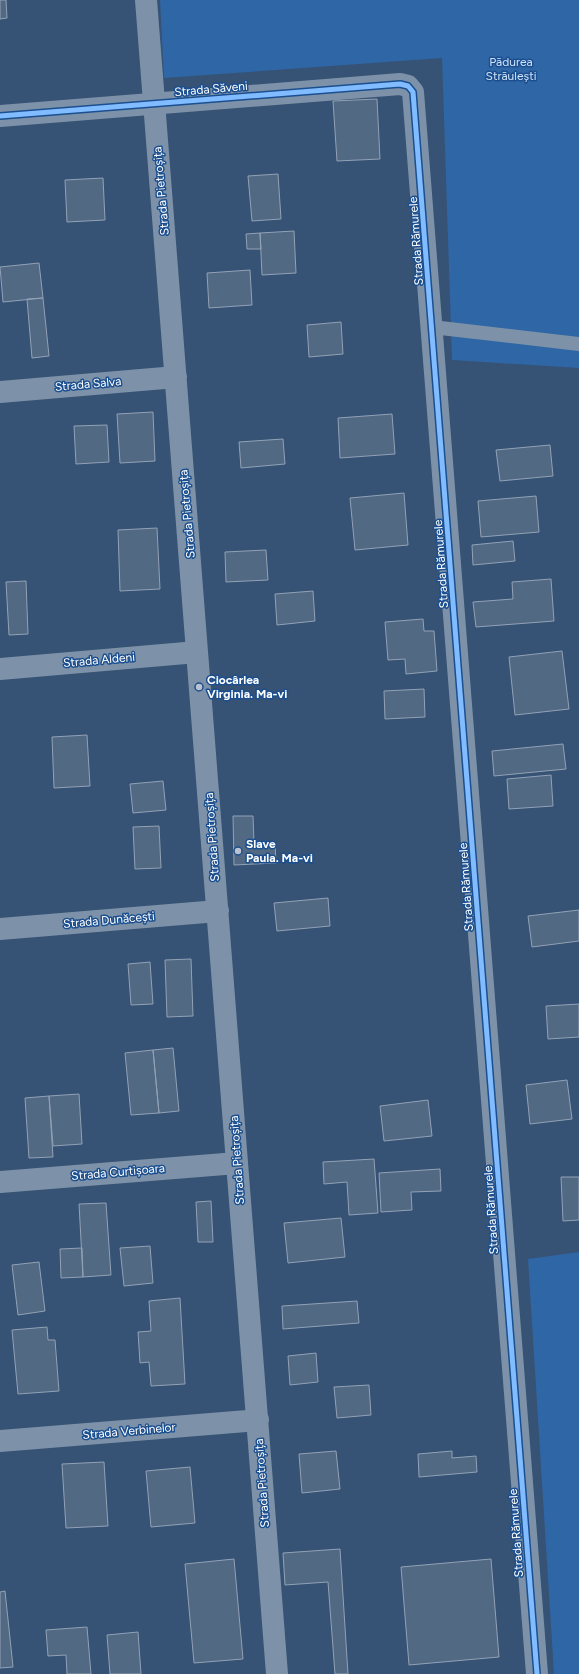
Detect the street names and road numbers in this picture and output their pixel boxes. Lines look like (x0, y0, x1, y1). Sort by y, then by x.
street label: Strada Săveni (174, 79, 248, 99)
street label: Strada Pietroșița (150, 146, 172, 236)
street label: Strada Rămurele (406, 196, 426, 286)
street label: Strada Salva (54, 374, 122, 394)
street label: Strada Pietroșița (176, 469, 198, 559)
street label: Strada Rămurele (431, 519, 451, 609)
street label: Strada Aldeni (63, 650, 135, 670)
street label: Strada Pietroșița (202, 792, 222, 882)
street label: Strada Rămurele (456, 842, 476, 932)
street label: Strada Dunăcești (63, 909, 155, 931)
street label: Strada Pietroșița (227, 1115, 247, 1205)
street label: Strada Curtișoara (71, 1161, 165, 1183)
street label: Strada Rămurele (481, 1165, 501, 1255)
street label: Strada Verbinelor (82, 1420, 176, 1442)
street label: Strada Pietroșița (252, 1438, 272, 1528)
street label: Strada Rămurele (506, 1488, 526, 1578)

